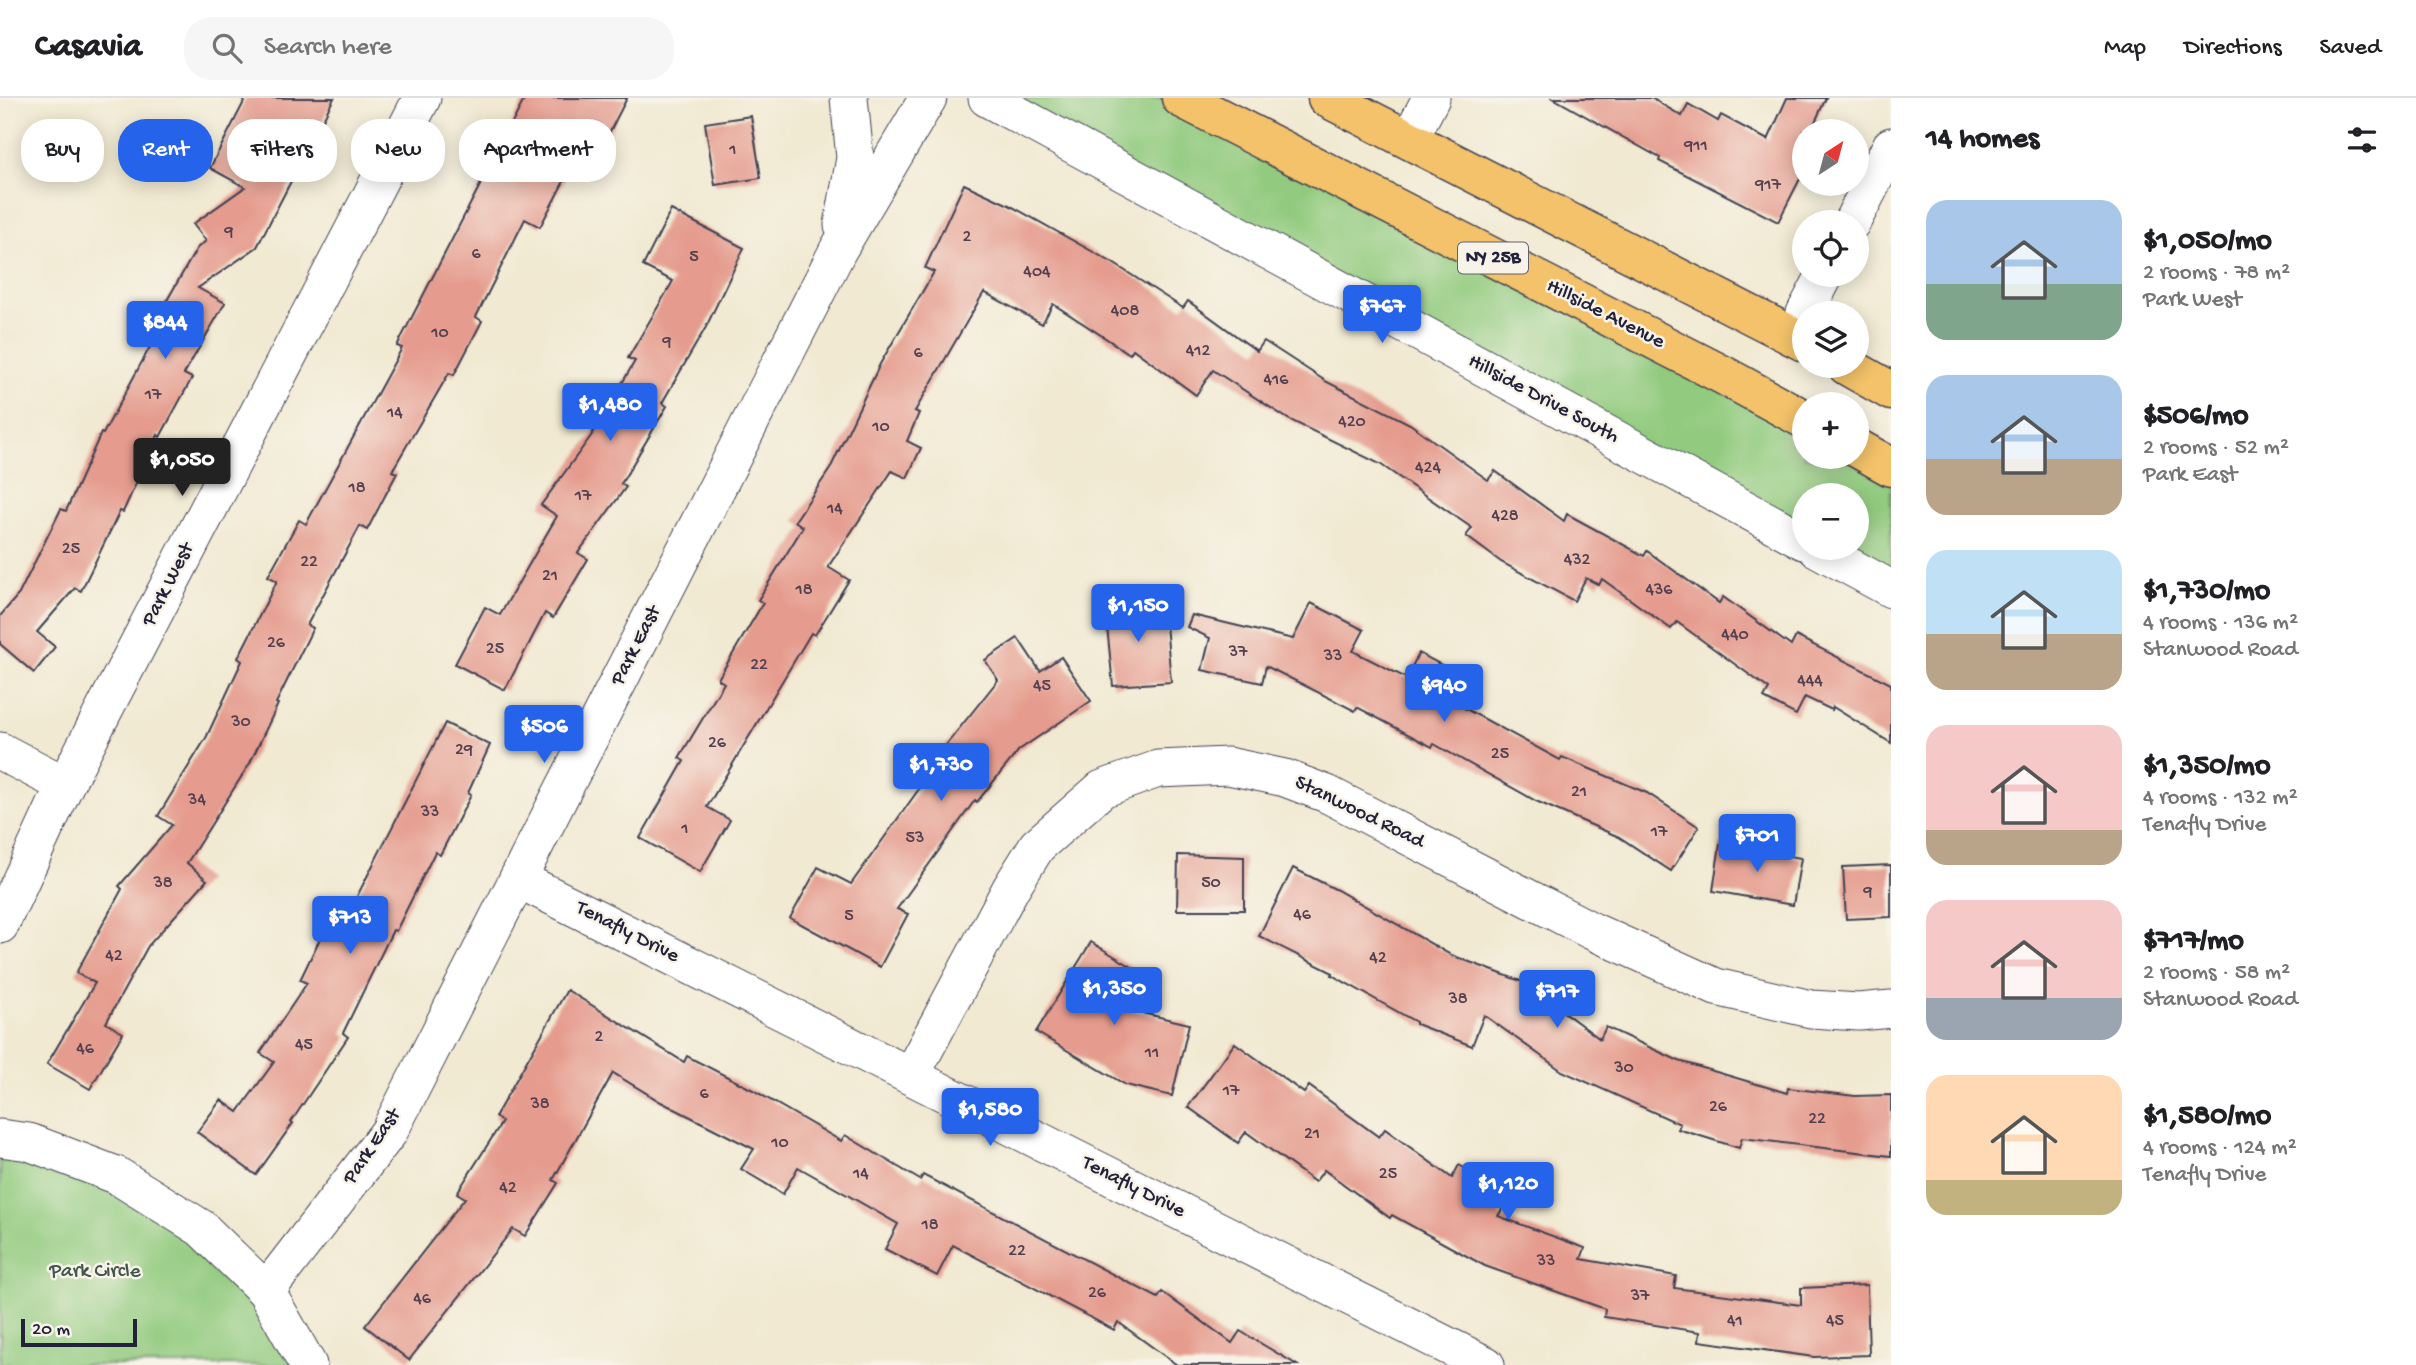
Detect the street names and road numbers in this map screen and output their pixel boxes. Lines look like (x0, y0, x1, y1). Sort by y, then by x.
road number: NY 25B (1458, 242, 1528, 274)
street label: Hillside Avenue (1542, 275, 1669, 356)
street label: Hillside Drive South (1463, 350, 1623, 450)
street label: Park West (137, 537, 202, 632)
street label: Park East (606, 600, 669, 691)
street label: Stanwood Road (1290, 771, 1429, 856)
street label: Tenafly Drive (570, 896, 684, 970)
street label: Park East (338, 1102, 409, 1190)
street label: Tenafly Drive (1076, 1151, 1190, 1225)

